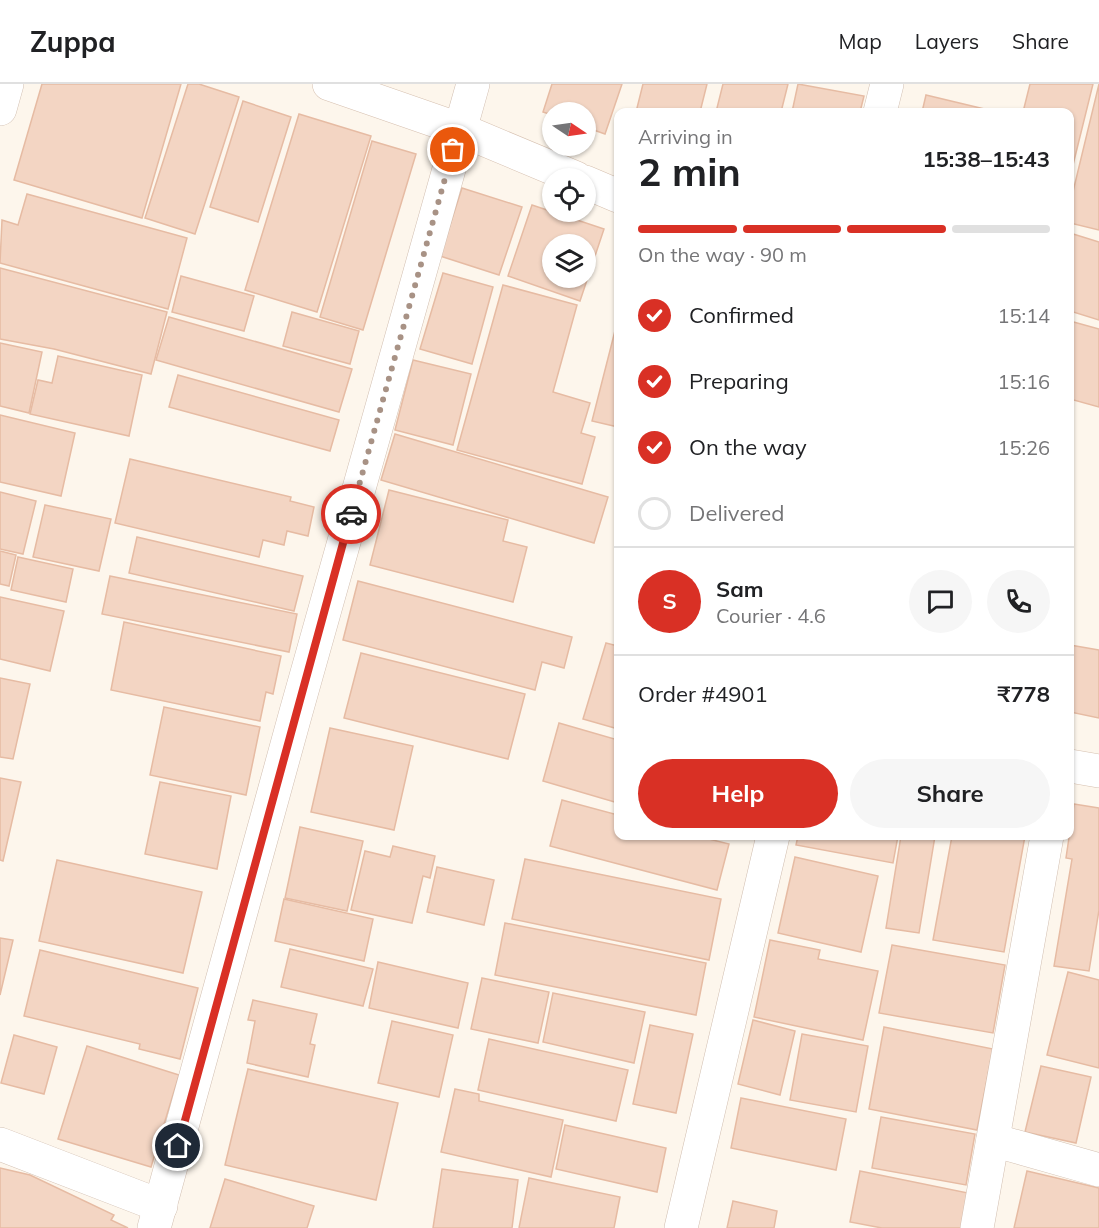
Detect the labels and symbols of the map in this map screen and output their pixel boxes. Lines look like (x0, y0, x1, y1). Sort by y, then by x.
north arrow (542, 102, 596, 156)
pin (427, 124, 478, 175)
courier (321, 484, 381, 544)
pin (152, 1120, 203, 1171)

